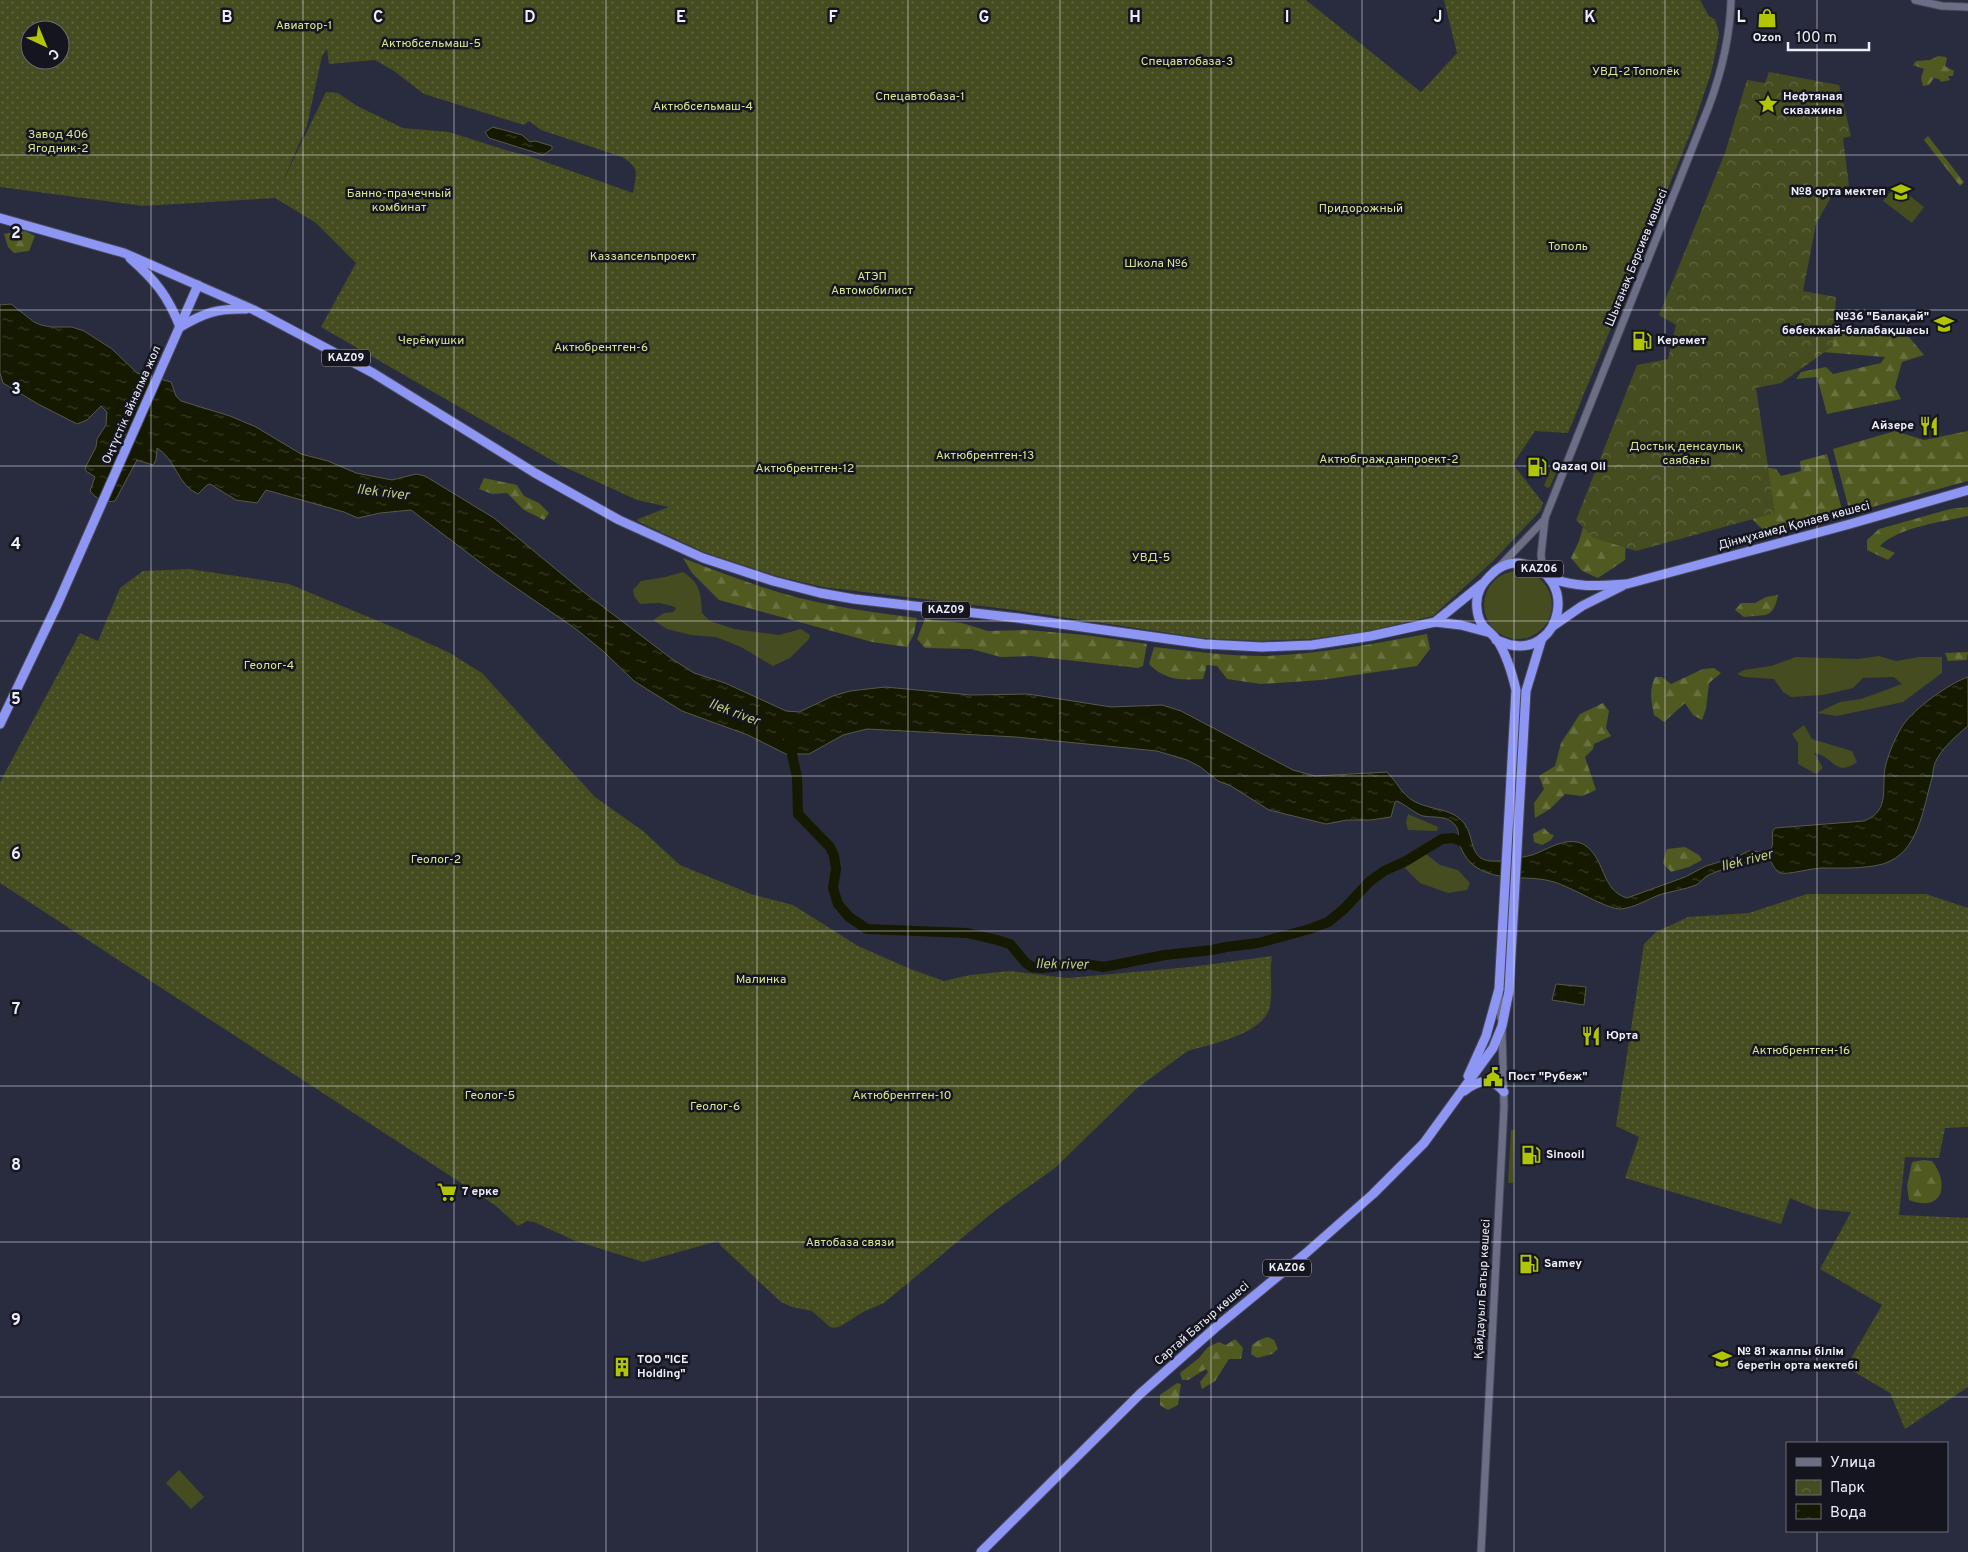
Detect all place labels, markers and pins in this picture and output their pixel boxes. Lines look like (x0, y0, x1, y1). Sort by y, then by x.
shop icon: Ozon (1756, 7, 1778, 29)
place label: Ozon (1753, 30, 1781, 46)
place label: Нефтяная скважина (1783, 89, 1843, 119)
place icon: Нефтяная скважина (1757, 93, 1779, 115)
school or university icon: №8 орта мектеп (1890, 181, 1912, 203)
place label: №8 орта мектеп (1791, 184, 1886, 200)
place label: №36 "Балақай" бөбекжай-балабақшасы (1782, 309, 1929, 339)
school or university icon: №36 "Балақай" бөбекжай-балабақшасы (1933, 313, 1955, 335)
fuel station icon: Керемет (1631, 330, 1653, 352)
place label: Керемет (1657, 333, 1706, 349)
restaurant icon: Айзере (1918, 415, 1940, 437)
place label: Айзере (1871, 418, 1914, 434)
fuel station icon: Qazaq Oil (1526, 456, 1548, 478)
place label: Qazaq Oil (1552, 459, 1606, 475)
restaurant icon: Юрта (1580, 1025, 1602, 1047)
place label: Юрта (1606, 1028, 1638, 1044)
public building icon: Пост "Рубеж" (1482, 1066, 1504, 1088)
place label: Пост "Рубеж" (1508, 1069, 1588, 1085)
fuel station icon: Sinooil (1520, 1144, 1542, 1166)
place label: Sinooil (1546, 1147, 1584, 1163)
supermarket icon: 7 ерке (436, 1181, 458, 1203)
place label: 7 ерке (462, 1184, 499, 1200)
fuel station icon: Samey (1518, 1253, 1540, 1275)
place label: Samey (1544, 1256, 1582, 1272)
place label: № 81 жалпы білім беретін орта мектебі (1737, 1344, 1858, 1374)
school or university icon: № 81 жалпы білім беретін орта мектебі (1711, 1348, 1733, 1370)
place label: ТОО "ICE Holding" (637, 1352, 688, 1382)
building icon: ТОО "ICE Holding" (611, 1356, 633, 1378)

